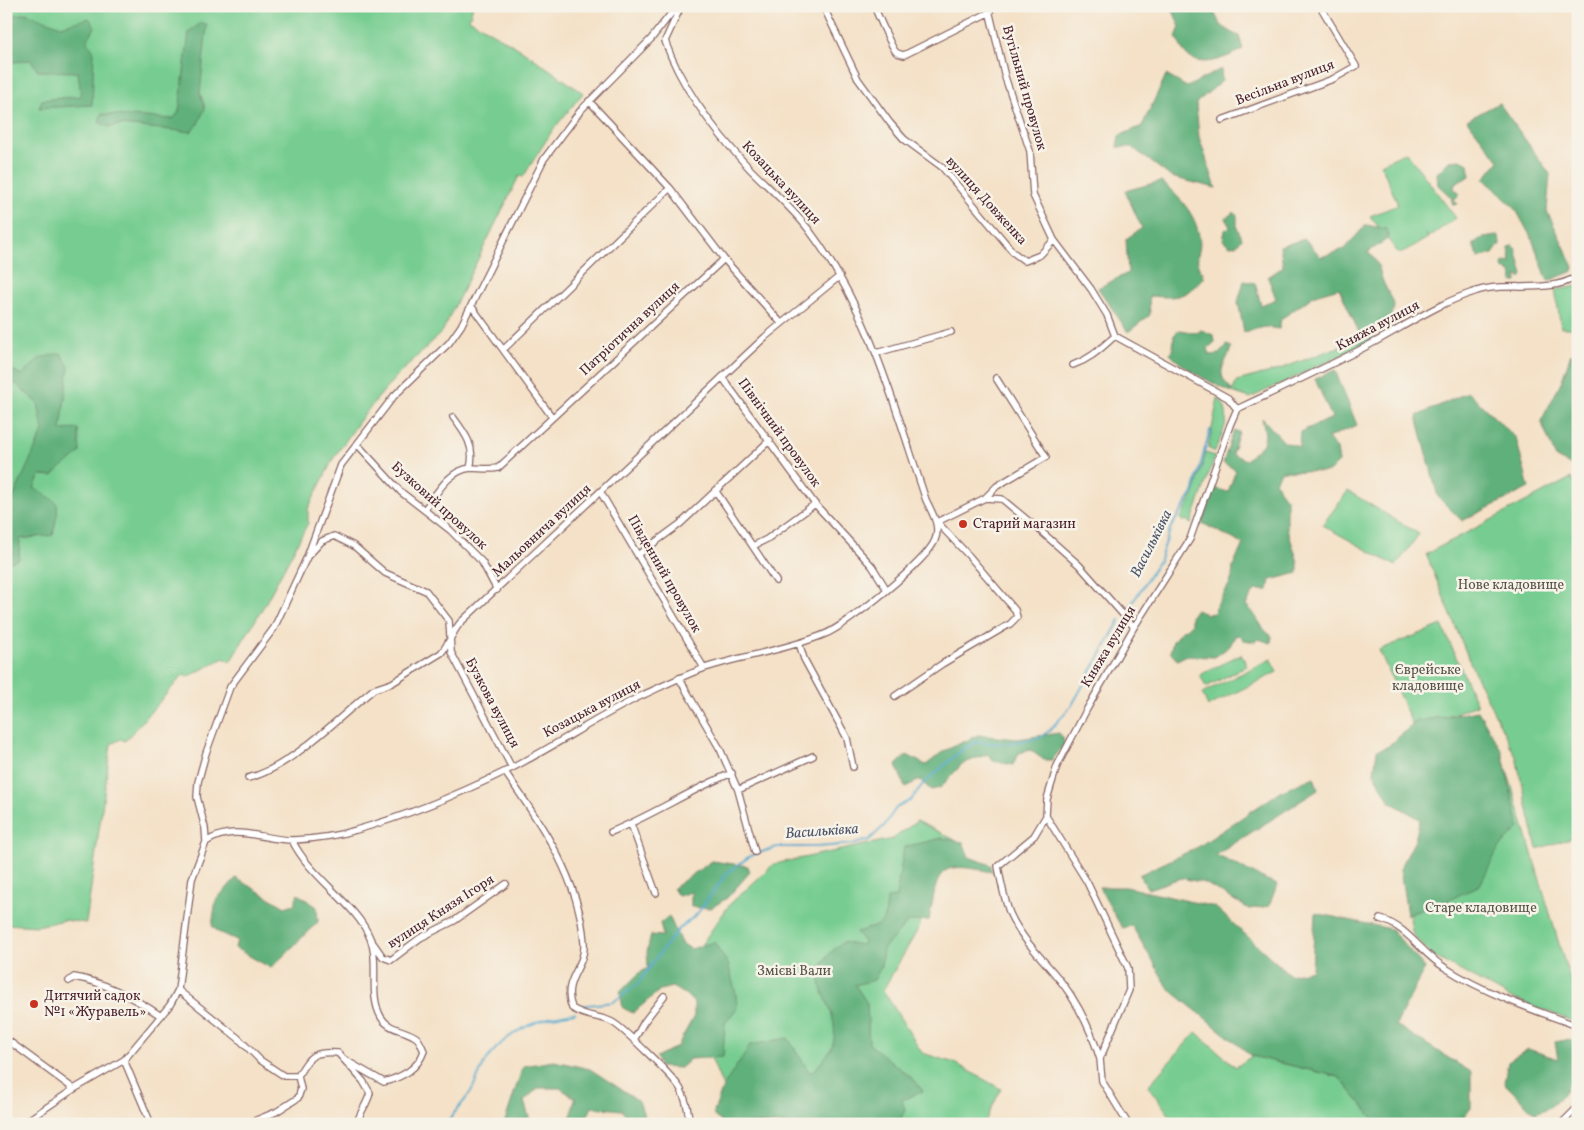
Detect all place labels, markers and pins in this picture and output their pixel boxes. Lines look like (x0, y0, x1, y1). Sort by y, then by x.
place label: Старий магазин (973, 515, 1076, 534)
marker: Старий магазин (957, 518, 969, 530)
place label: Дитячий садок №1 «Журавель» (44, 987, 146, 1022)
marker: Дитячий садок №1 «Журавель» (28, 998, 40, 1010)

